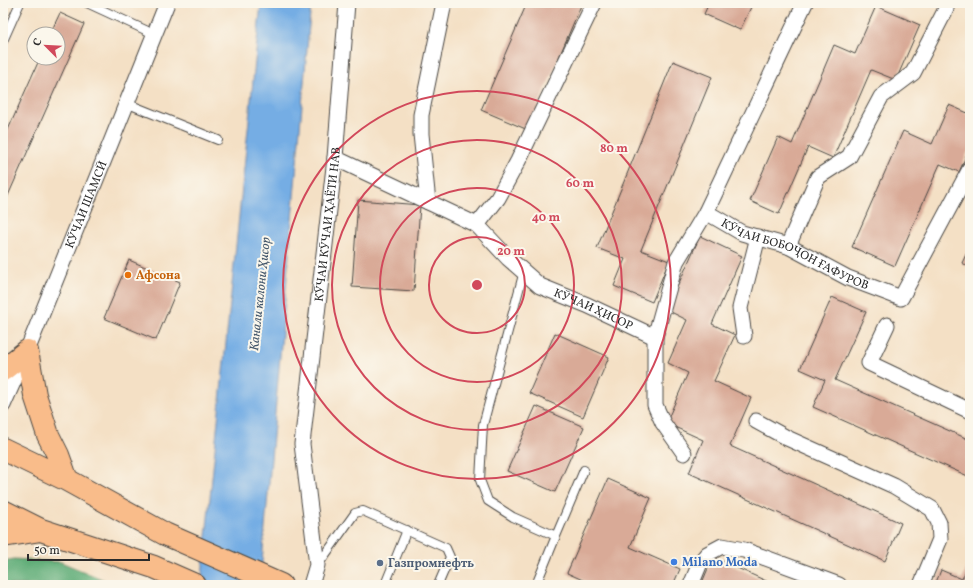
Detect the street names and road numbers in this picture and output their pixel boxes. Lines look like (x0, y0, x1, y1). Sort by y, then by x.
street label: КӮЧАИ КӮЧАИ ҲАЁТИ НАВ (311, 146, 345, 303)
street label: КӮЧАИ ШАМСӢ (62, 159, 112, 251)
street label: КӮЧАИ БОБОҶОН ҒАФУРОВ (718, 215, 871, 294)
street label: КӮЧАИ ҲИСОР (551, 285, 635, 334)

